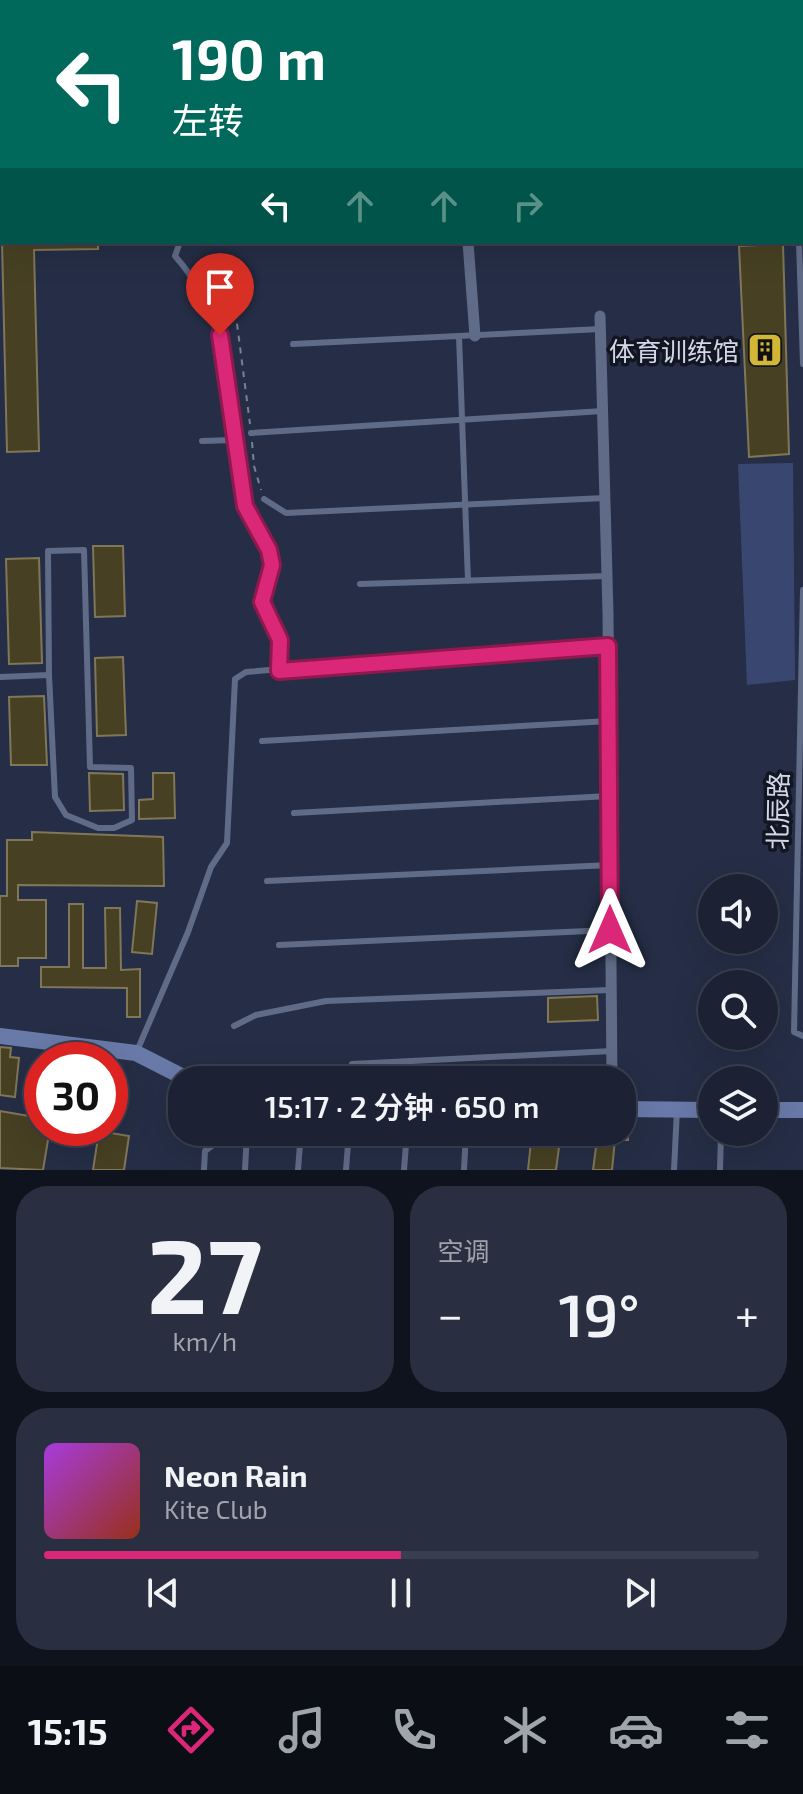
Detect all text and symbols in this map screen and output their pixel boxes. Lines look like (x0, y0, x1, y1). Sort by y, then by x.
text: 190 m (172, 24, 326, 91)
icon: left (40, 32, 144, 136)
text: 左转 (172, 98, 244, 141)
icon: left (254, 184, 298, 228)
icon: ahead (338, 184, 382, 228)
icon: ahead (422, 184, 466, 228)
icon: right (506, 184, 550, 228)
pin (186, 253, 254, 335)
icon: arrive (198, 265, 242, 309)
building icon: 体育训练馆 (746, 331, 784, 369)
place label: 体育训练馆 (609, 335, 739, 366)
street label: 北辰路 (761, 772, 793, 850)
map controls (698, 874, 778, 1146)
button: sound (698, 874, 778, 954)
position arrow (568, 888, 652, 972)
button: search (698, 970, 778, 1050)
speed limit sign: 30 (24, 1042, 128, 1146)
button: layers (698, 1066, 778, 1146)
text: 15:17 · 2 分钟 · 650 m (265, 1088, 539, 1124)
text: 27 (147, 1210, 262, 1335)
text: 空调 (438, 1235, 490, 1266)
text: 19° (558, 1277, 640, 1349)
text: − (438, 1287, 463, 1340)
text: + (735, 1287, 759, 1340)
text: km/h (172, 1325, 237, 1356)
text: Neon Rain (164, 1457, 308, 1493)
text: Kite Club (164, 1493, 268, 1524)
icon: previous (141, 1571, 185, 1615)
icon: pause (379, 1571, 423, 1615)
icon: next (618, 1571, 662, 1615)
icon: directions (163, 1702, 219, 1758)
icon: music (274, 1702, 330, 1758)
icon: phone (386, 1702, 442, 1758)
icon: climate (497, 1702, 553, 1758)
icon: car (608, 1702, 664, 1758)
icon: filters (719, 1702, 775, 1758)
text: 15:15 (28, 1709, 108, 1752)

